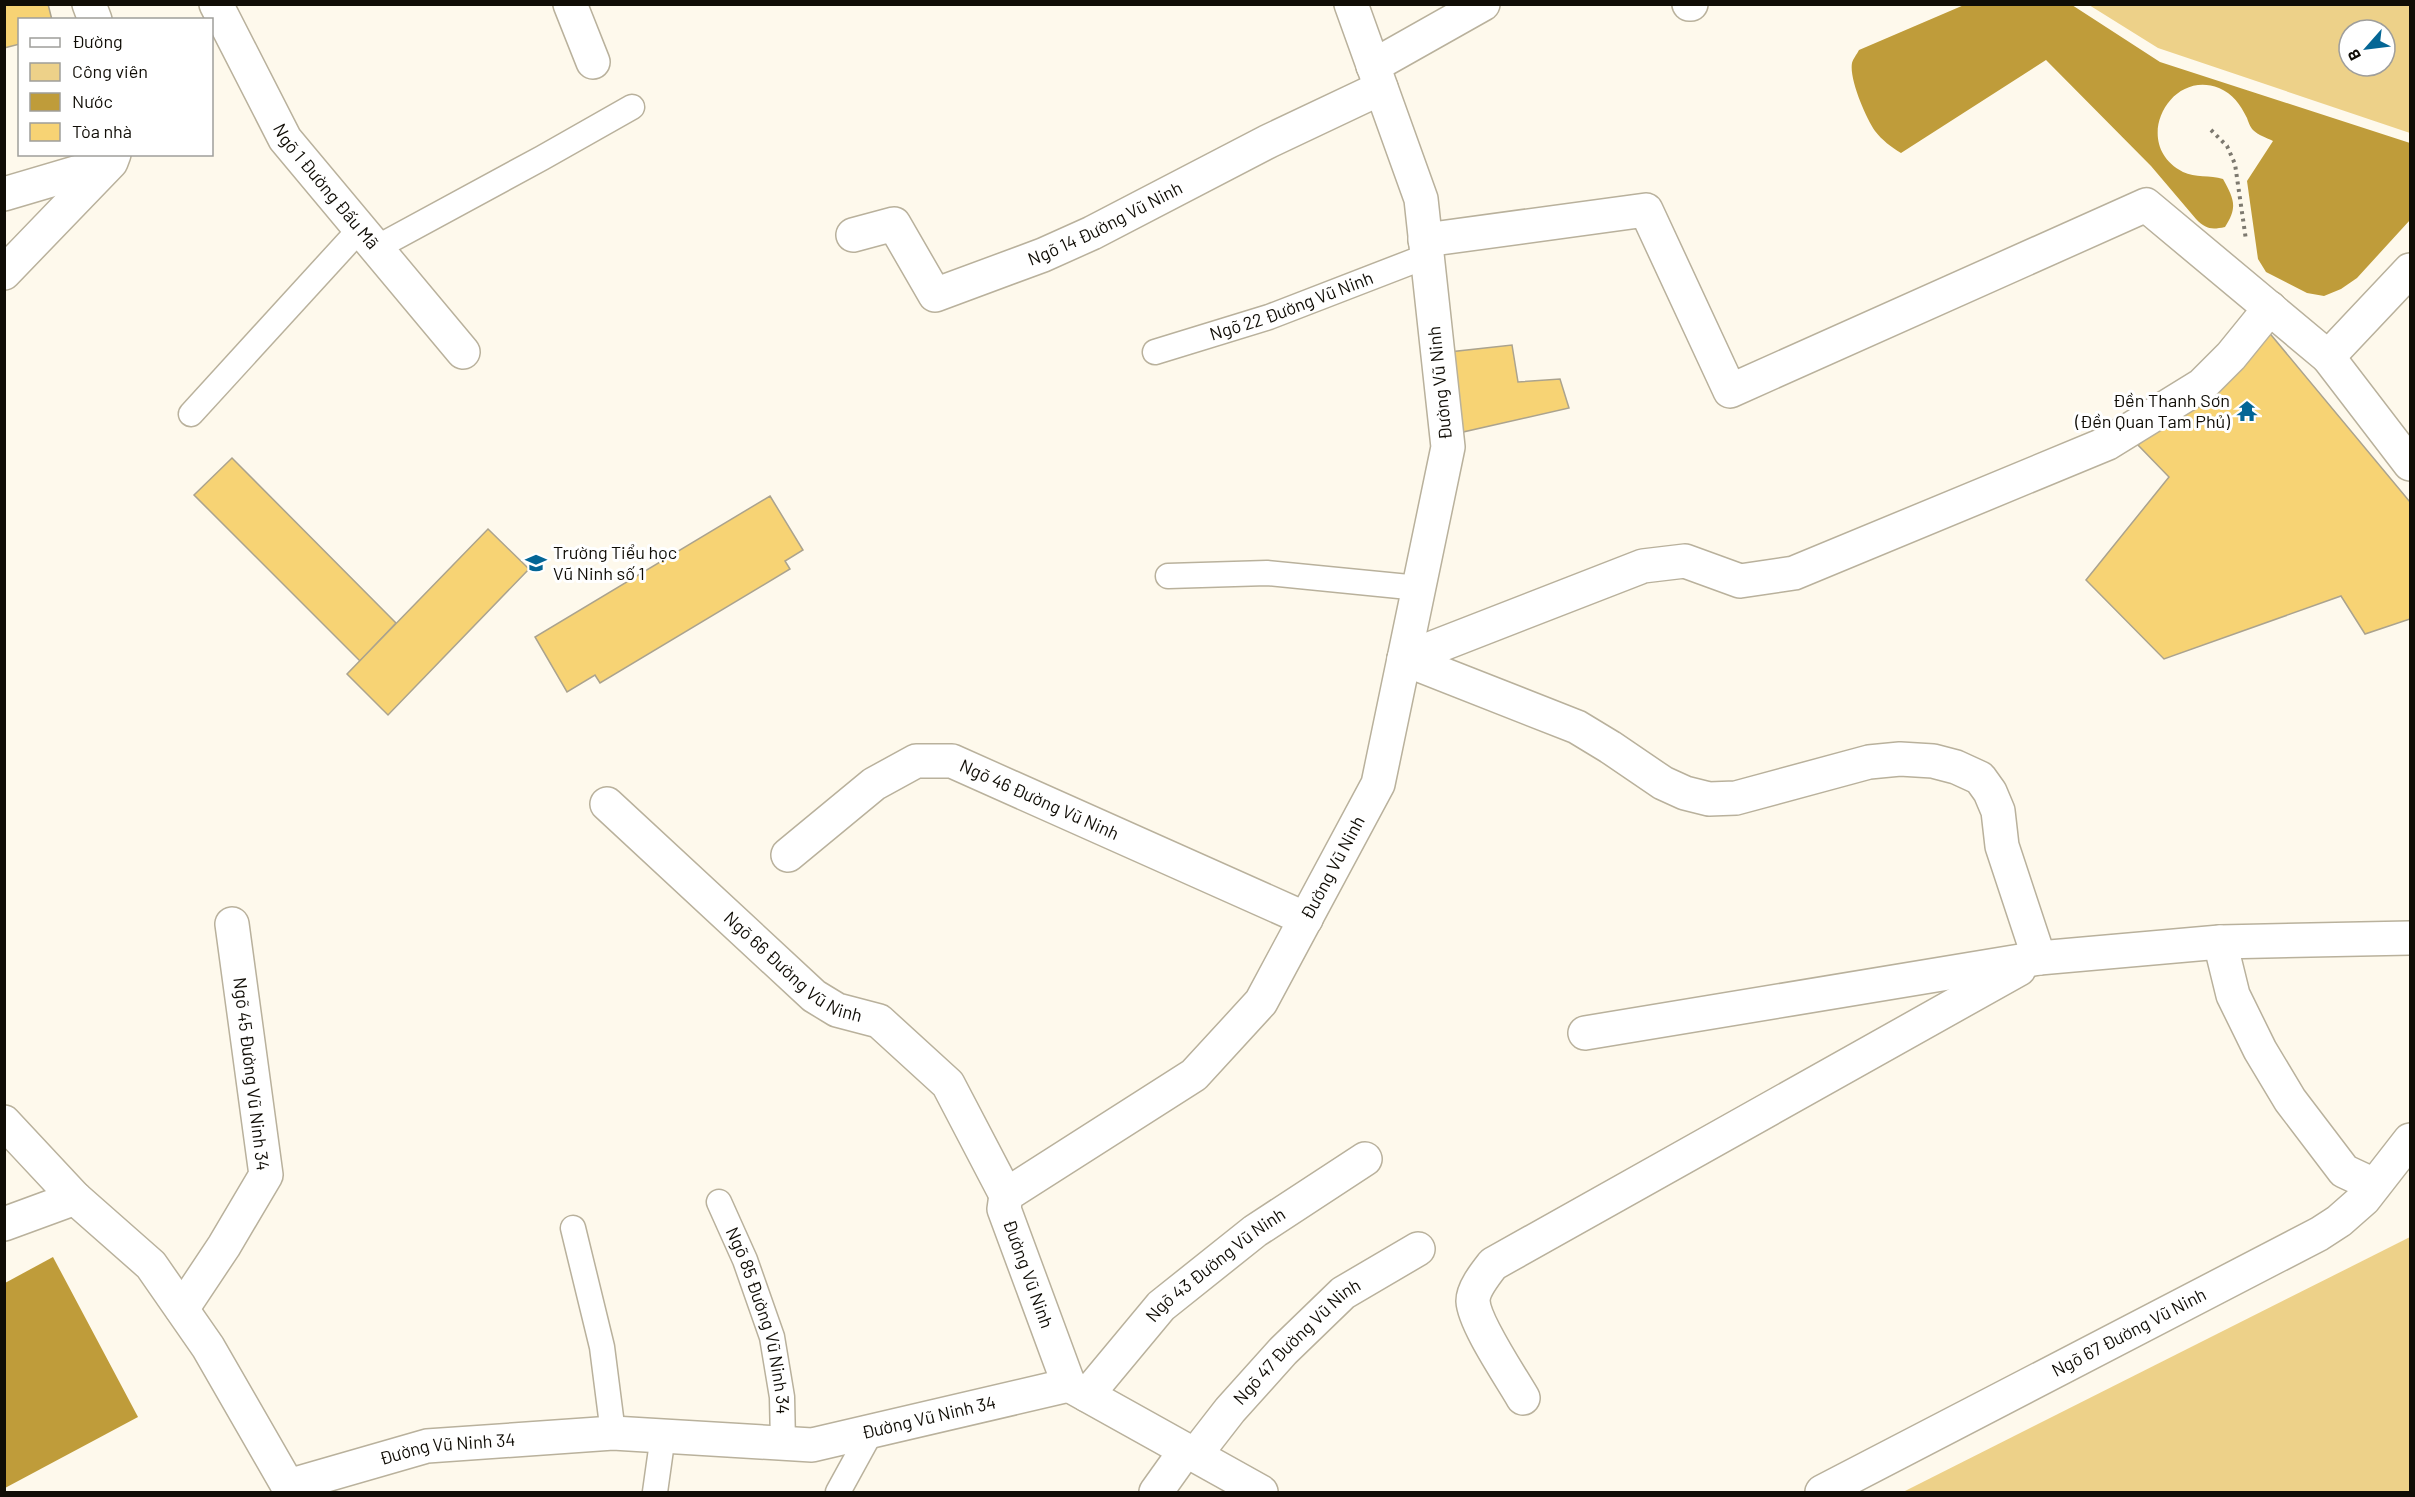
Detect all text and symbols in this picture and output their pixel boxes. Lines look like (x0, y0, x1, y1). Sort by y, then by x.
legend (18, 18, 213, 156)
north arrow (2337, 18, 2397, 78)
text: Đường (72, 30, 123, 52)
text: B (2343, 46, 2364, 64)
text: Công viên (72, 60, 148, 82)
text: Nước (72, 90, 113, 112)
text: Tòa nhà (72, 120, 132, 142)
street label: Ngõ 1 Đường Đấu Mã (269, 120, 384, 253)
street label: Ngõ 14 Đường Vũ Ninh (1025, 176, 1186, 270)
street label: Ngõ 22 Đường Vũ Ninh (1207, 266, 1376, 345)
street label: Đường Vũ Ninh (1422, 325, 1456, 441)
place label: Đền Thanh Sơn (Đền Quan Tam Phủ) (2074, 389, 2230, 432)
temple icon: Đền Thanh Sơn (Đền Quan Tam Phủ) (2235, 399, 2259, 423)
place label: Trường Tiểu học Vũ Ninh số 1 (553, 541, 677, 584)
school or university icon: Trường Tiểu học Vũ Ninh số 1 (524, 551, 548, 575)
street label: Ngõ 46 Đường Vũ Ninh (957, 754, 1123, 844)
street label: Đường Vũ Ninh (1295, 812, 1369, 923)
street label: Ngõ 66 Đường Vũ Ninh (720, 906, 865, 1026)
street label: Ngõ 45 Đường Vũ Ninh 34 (229, 976, 275, 1172)
street label: Ngõ 43 Đường Vũ Ninh (1140, 1202, 1289, 1326)
street label: Đường Vũ Ninh (999, 1216, 1059, 1331)
street label: Ngõ 85 Đường Vũ Ninh 34 (722, 1223, 794, 1414)
street label: Ngõ 47 Đường Vũ Ninh (1228, 1273, 1364, 1409)
street label: Ngõ 67 Đường Vũ Ninh (2048, 1283, 2209, 1381)
street label: Đường Vũ Ninh 34 (859, 1390, 998, 1443)
street label: Đường Vũ Ninh 34 (377, 1428, 516, 1469)

